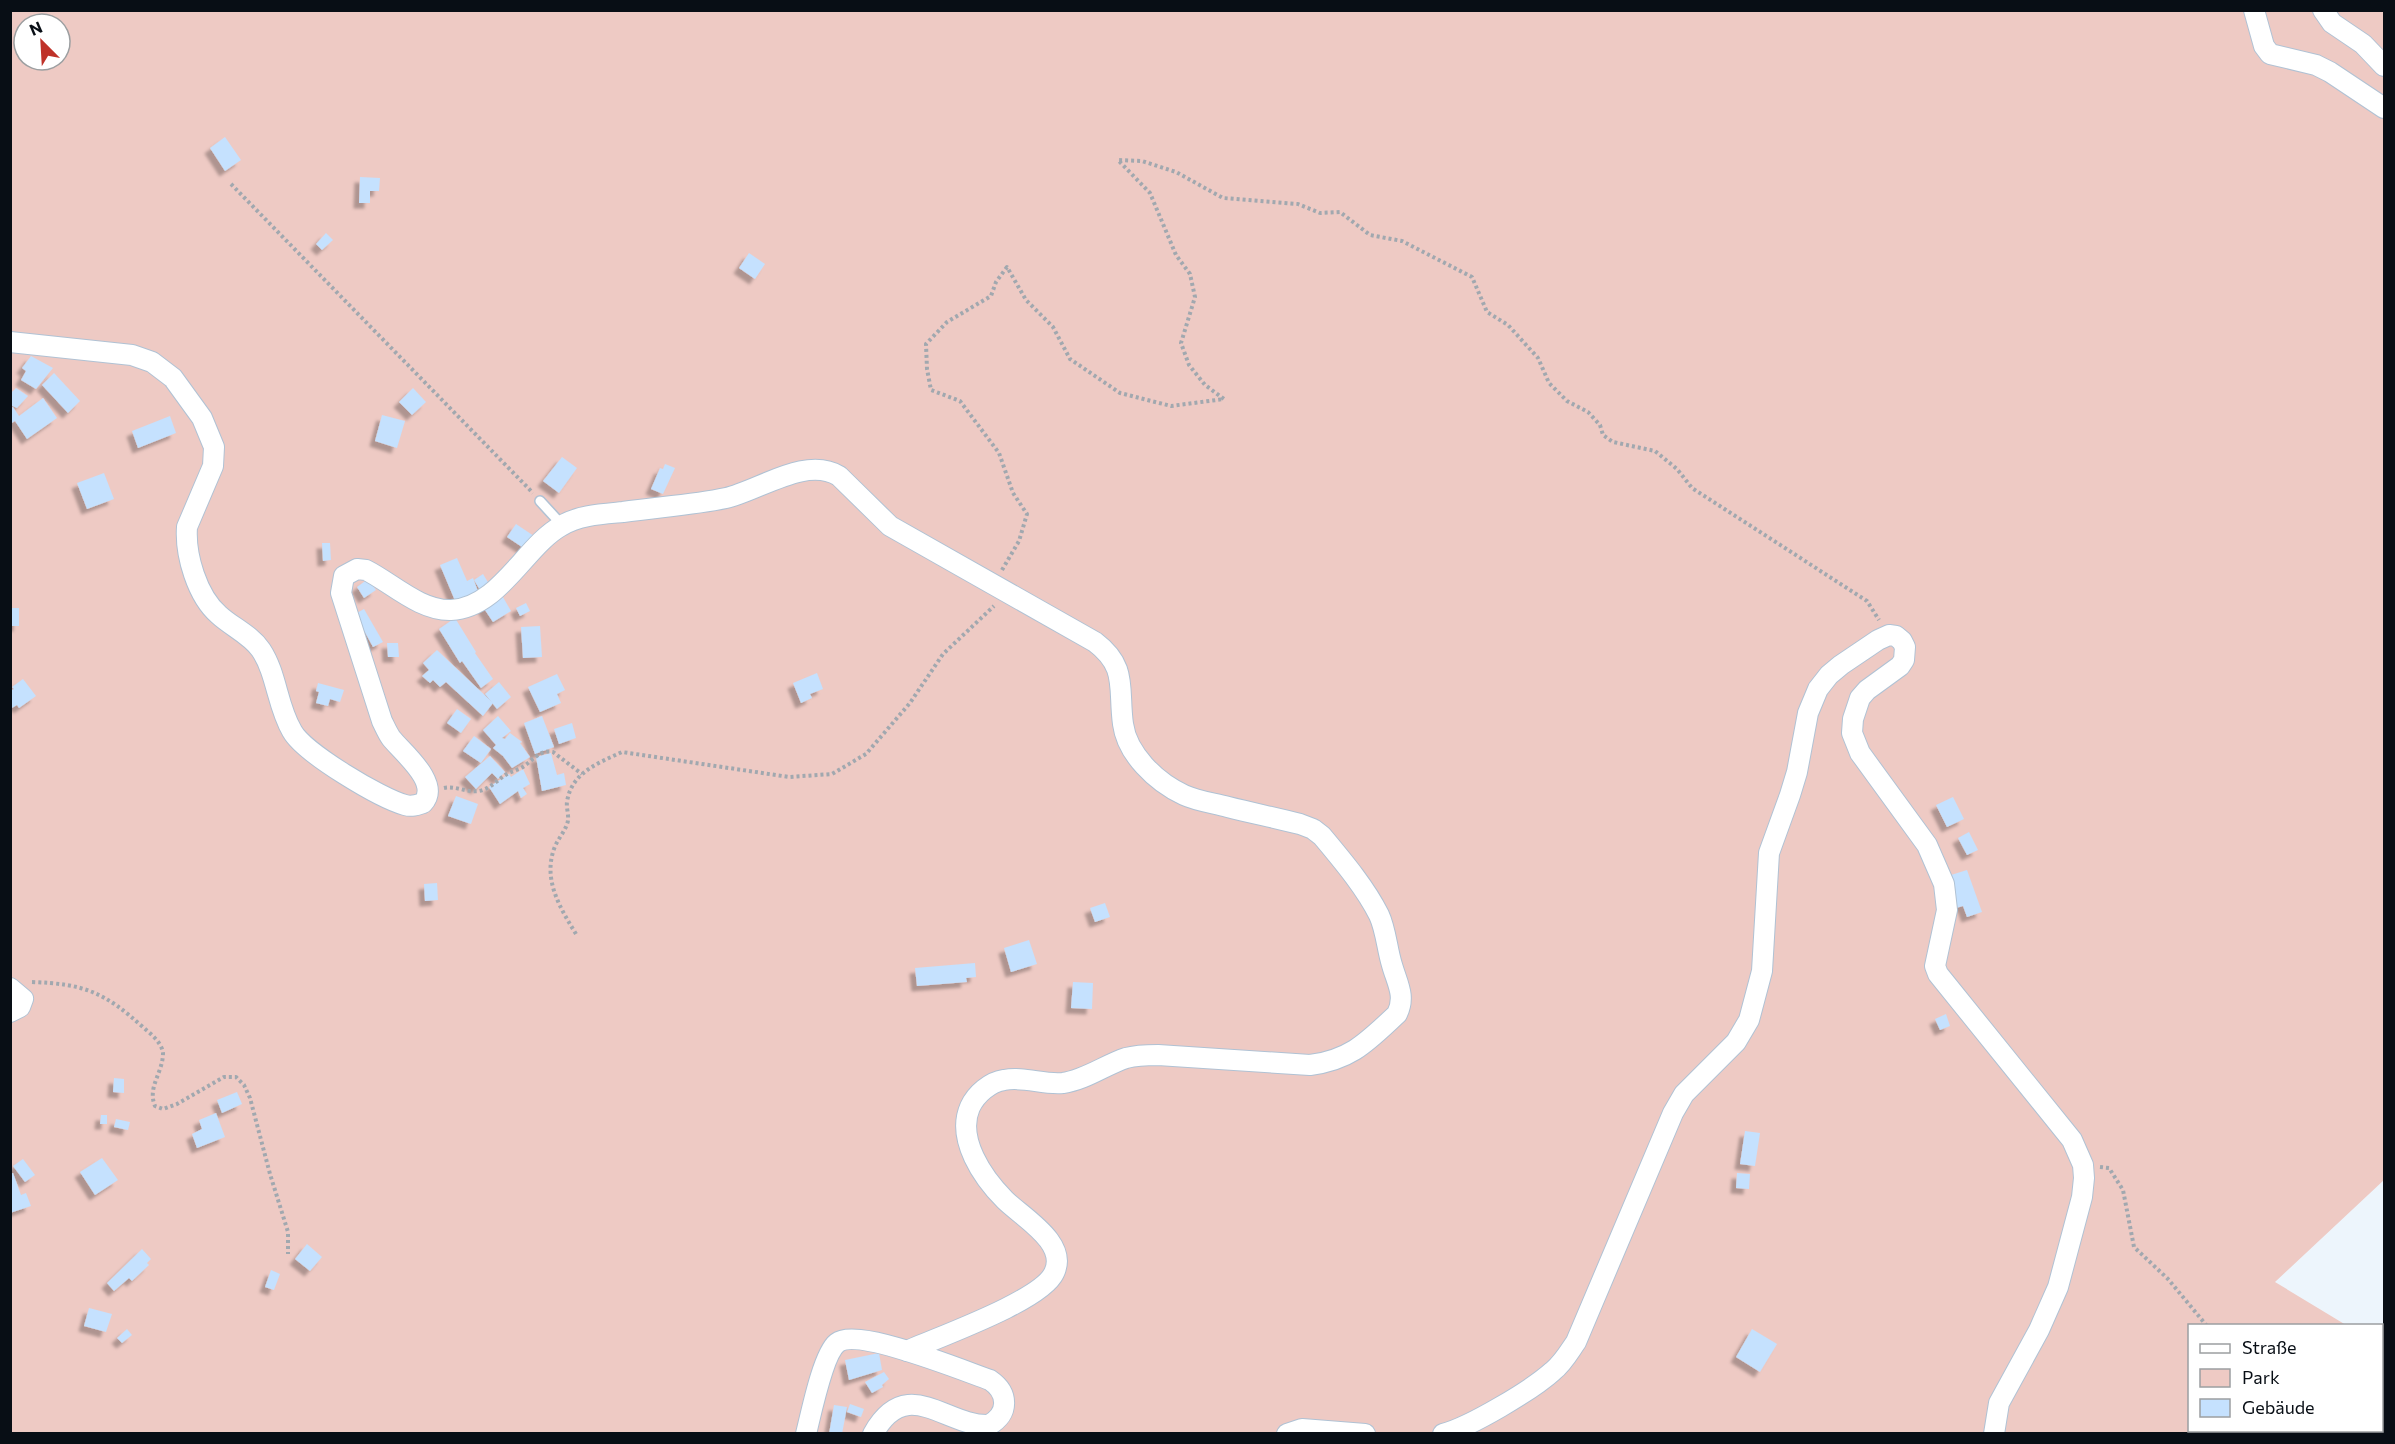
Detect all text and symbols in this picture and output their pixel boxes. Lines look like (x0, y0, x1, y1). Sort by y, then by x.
north arrow (12, 12, 72, 72)
text: N (26, 17, 45, 39)
legend (2188, 1324, 2383, 1432)
text: Straße (2242, 1336, 2297, 1358)
text: Park (2242, 1366, 2280, 1388)
text: Gebäude (2242, 1396, 2315, 1418)

